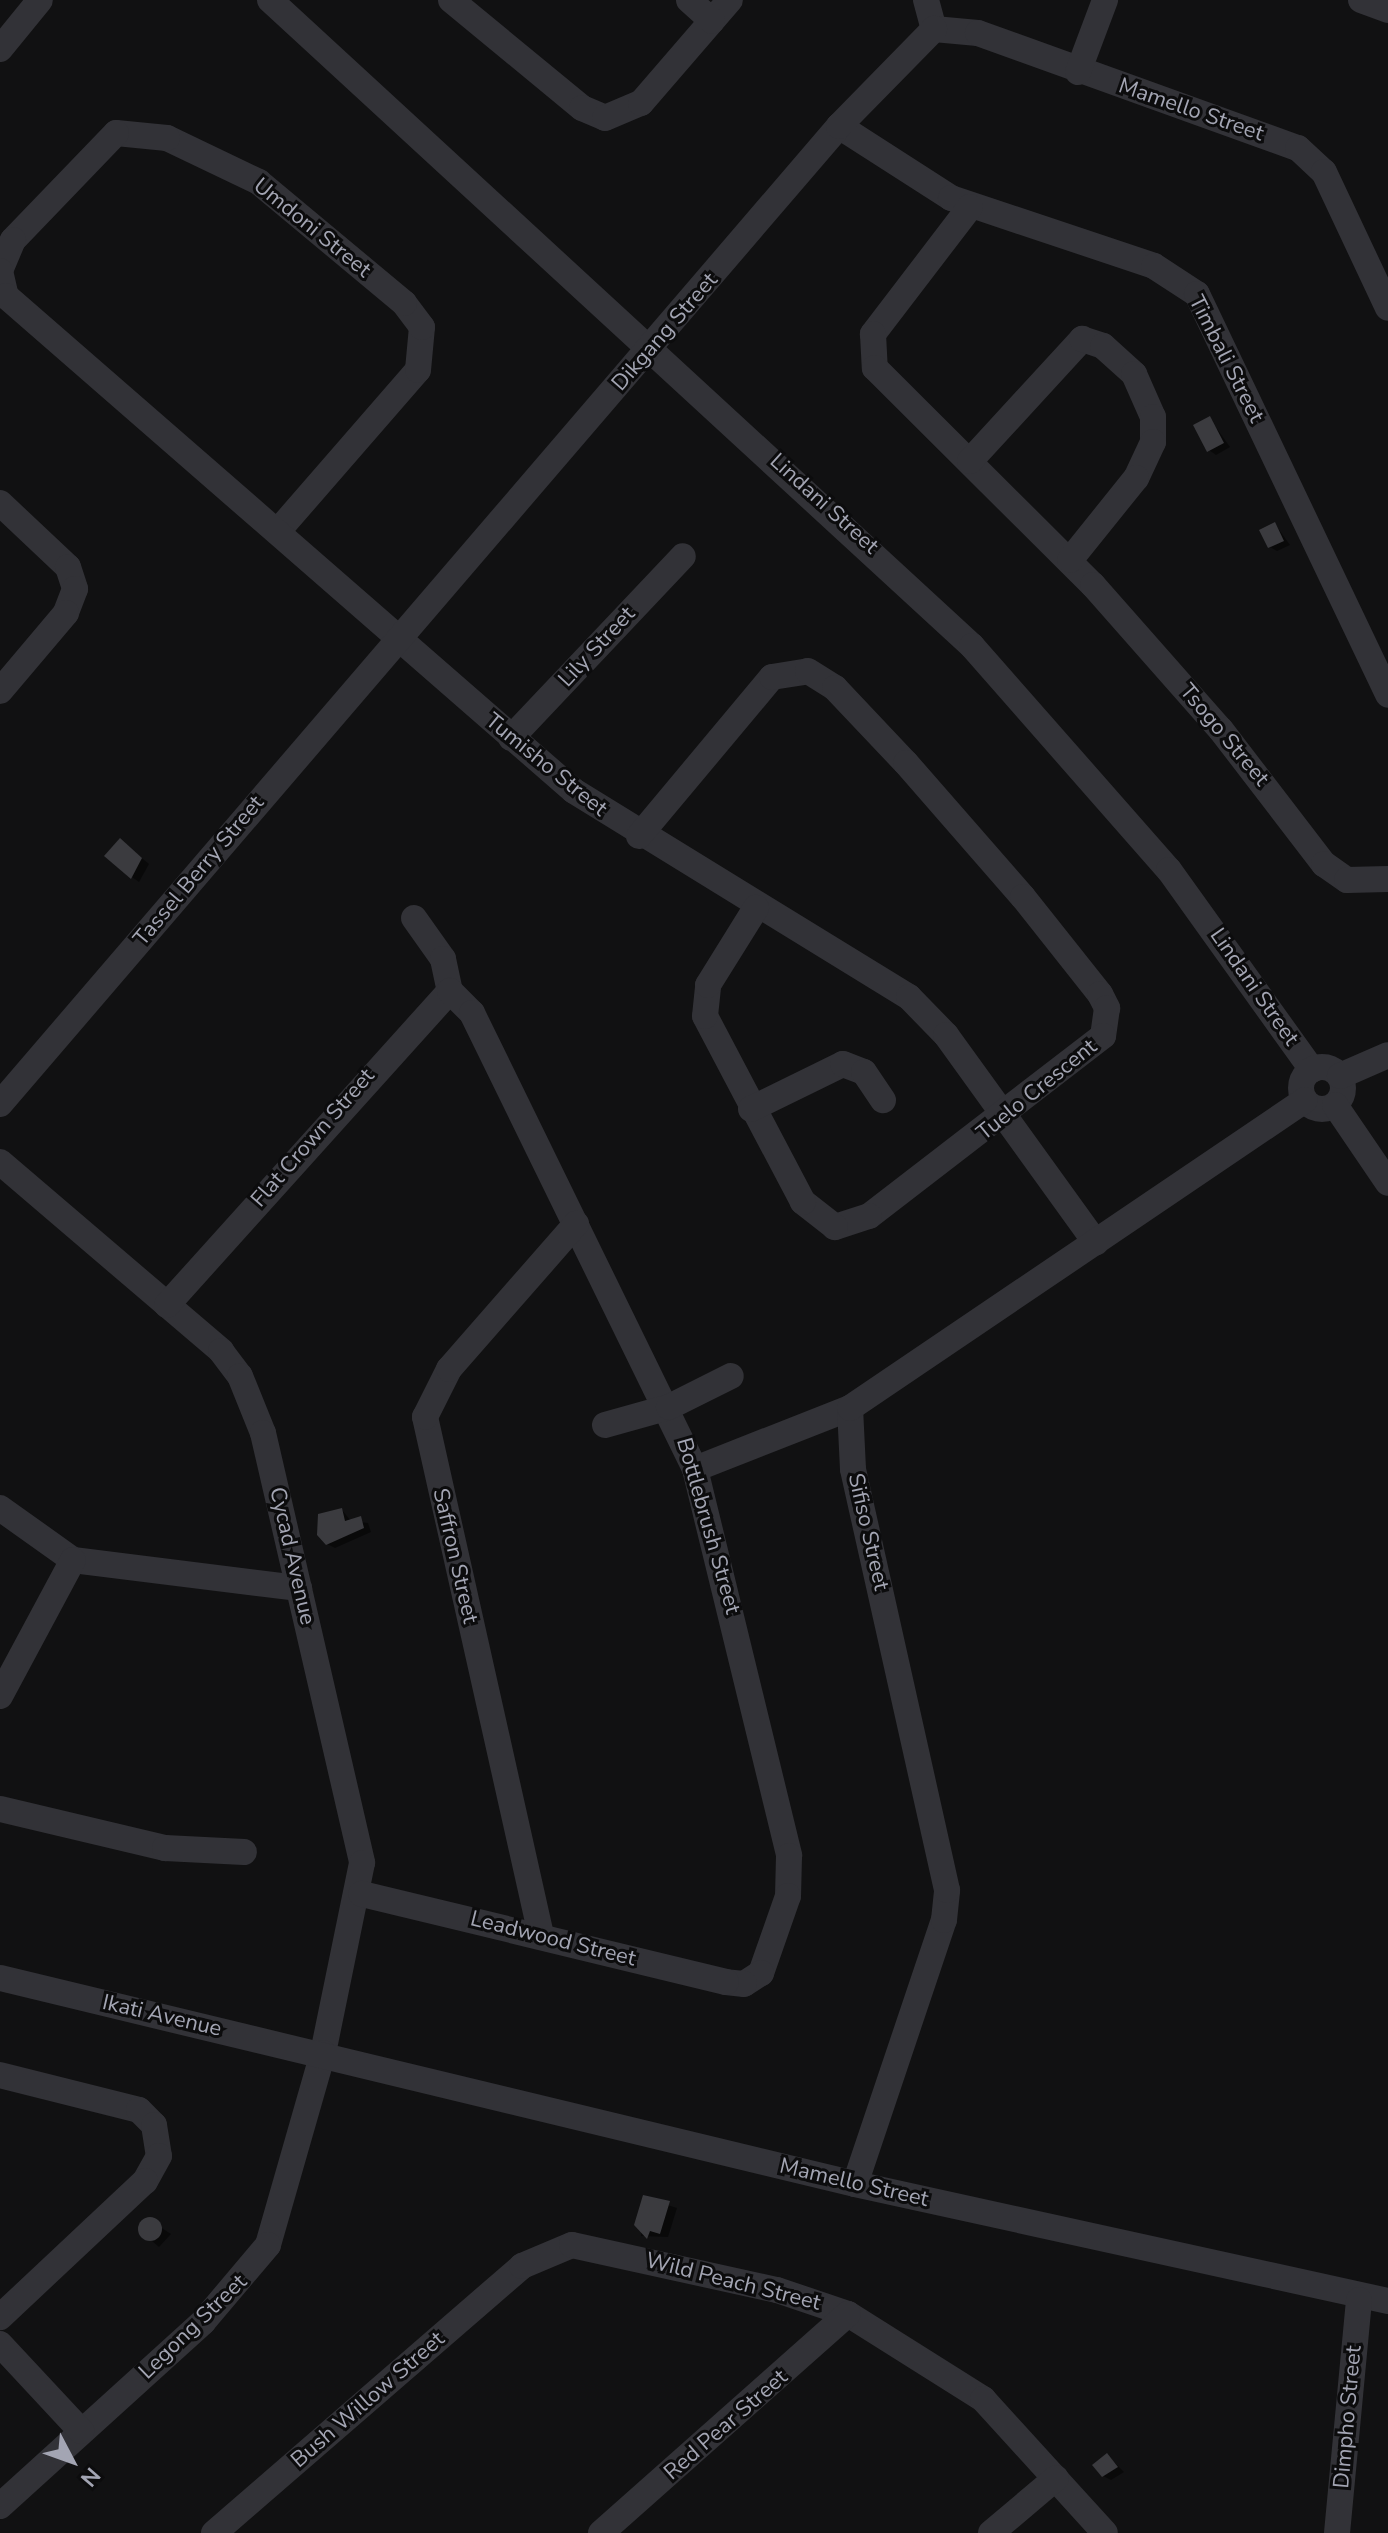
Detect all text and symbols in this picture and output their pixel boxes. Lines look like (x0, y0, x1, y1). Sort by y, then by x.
street label: Mamello Street (1115, 73, 1267, 147)
street label: Umdoni Street (248, 173, 376, 283)
street label: Dikgang Street (607, 268, 723, 396)
street label: Timbali Street (1183, 291, 1269, 427)
street label: Lindani Street (764, 448, 884, 560)
street label: Lily Street (553, 601, 641, 693)
street label: Tsogo Street (1174, 679, 1274, 791)
street label: Tumisho Street (480, 708, 612, 822)
street label: Tassel Berry Street (128, 790, 270, 952)
street label: Lindani Street (1204, 923, 1304, 1051)
street label: Tuelo Crescent (972, 1034, 1102, 1146)
street label: Flat Crown Street (246, 1063, 380, 1213)
street label: Bottlebrush Street (670, 1435, 746, 1617)
street label: Sifiso Street (842, 1471, 894, 1593)
street label: Cycad Avenue (263, 1485, 321, 1627)
street label: Saffron Street (427, 1486, 483, 1626)
street label: Leadwood Street (468, 1906, 638, 1972)
street label: Ikati Avenue (100, 1989, 224, 2043)
street label: Mamello Street (777, 2153, 931, 2213)
street label: Wild Peach Street (643, 2247, 823, 2317)
street label: Legong Street (134, 2269, 252, 2385)
street label: Bush Willow Street (286, 2326, 450, 2474)
street label: Dimpho Street (1329, 2344, 1367, 2490)
street label: Red Pear Street (659, 2364, 793, 2486)
north arrow (32, 2421, 112, 2501)
text: N (73, 2461, 107, 2493)

